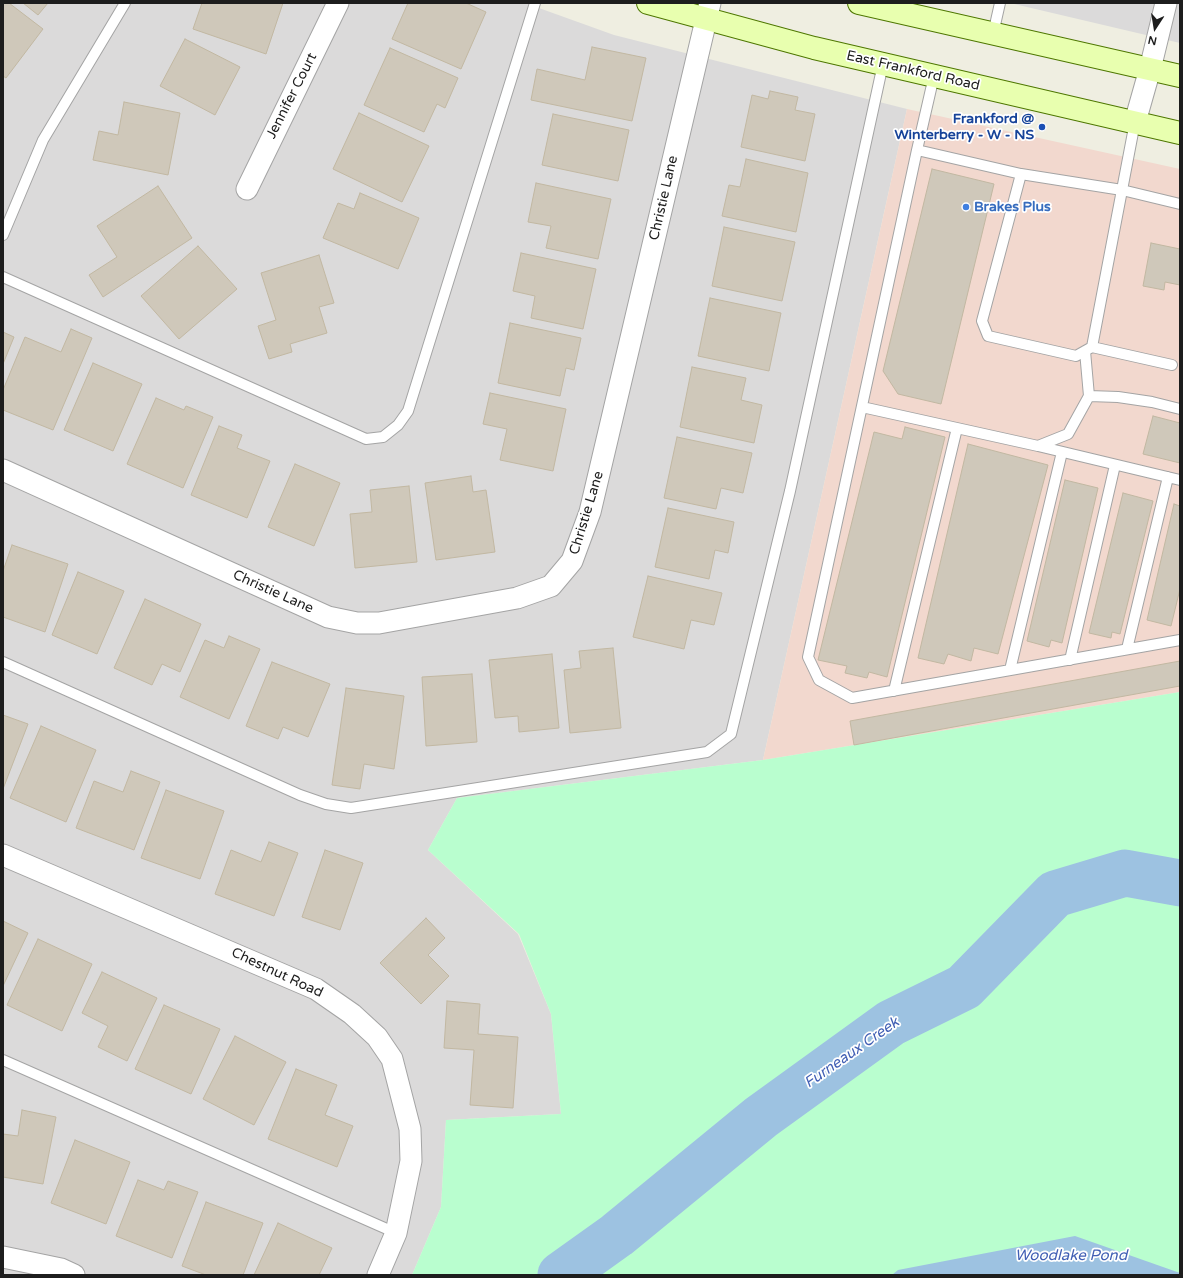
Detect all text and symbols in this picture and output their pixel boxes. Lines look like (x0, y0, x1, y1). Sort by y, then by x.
north arrow (1135, 8, 1175, 48)
text: N (1147, 33, 1158, 48)
street label: East Frankford Road (845, 48, 981, 94)
street label: Jennifer Court (263, 50, 321, 142)
place label: Frankford @ Winterberry - W - NS (895, 111, 1034, 144)
marker: Frankford @ Winterberry - W - NS (1037, 122, 1047, 132)
street label: Christie Lane (646, 154, 682, 242)
place label: Brakes Plus (974, 199, 1051, 215)
marker: Brakes Plus (961, 202, 971, 212)
street label: Christie Lane (566, 469, 608, 557)
street label: Christie Lane (230, 567, 316, 617)
street label: Chestnut Road (228, 944, 326, 1002)
water label: Furneaux Creek (801, 1014, 903, 1092)
water label: Woodlake Pond (1015, 1247, 1127, 1265)

